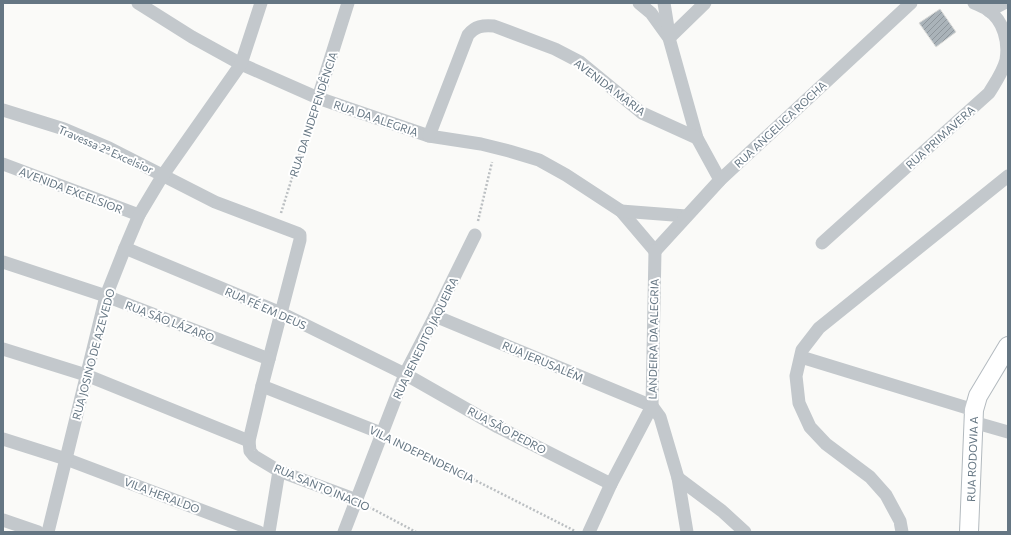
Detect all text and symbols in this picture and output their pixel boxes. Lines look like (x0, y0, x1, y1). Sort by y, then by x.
street label: RUA DA INDEPENDÊNCIA (286, 49, 340, 178)
street label: AVENIDA MARIA (572, 56, 649, 118)
street label: RUA ANGELICA ROCHA (731, 78, 829, 170)
street label: RUA DA ALEGRIA (332, 97, 420, 139)
street label: RUA PRIMAVERA (903, 102, 977, 171)
street label: Travessa 2ª Excelsior (56, 122, 156, 176)
street label: AVENIDA EXCELSIOR (18, 164, 125, 216)
street label: RUA BENEDITO JAQUEIRA (390, 275, 461, 402)
street label: LANDEIRA DA ALEGRIA (645, 278, 661, 400)
street label: RUA FÉ EM DEUS (223, 283, 309, 332)
street label: RUA JOSINO DE AZEVEDO (69, 287, 118, 421)
street label: RUA SÃO LÁZARO (124, 297, 217, 344)
street label: RUA JERUSALÉM (500, 337, 586, 385)
street label: RUA SÃO PEDRO (466, 404, 549, 456)
street label: RUA RODOVIA A (964, 416, 980, 502)
street label: VILA INDEPENDENCIA (367, 423, 477, 485)
street label: RUA SANTO INACIO (272, 461, 372, 513)
street label: VILA HERALDO (122, 475, 202, 515)

